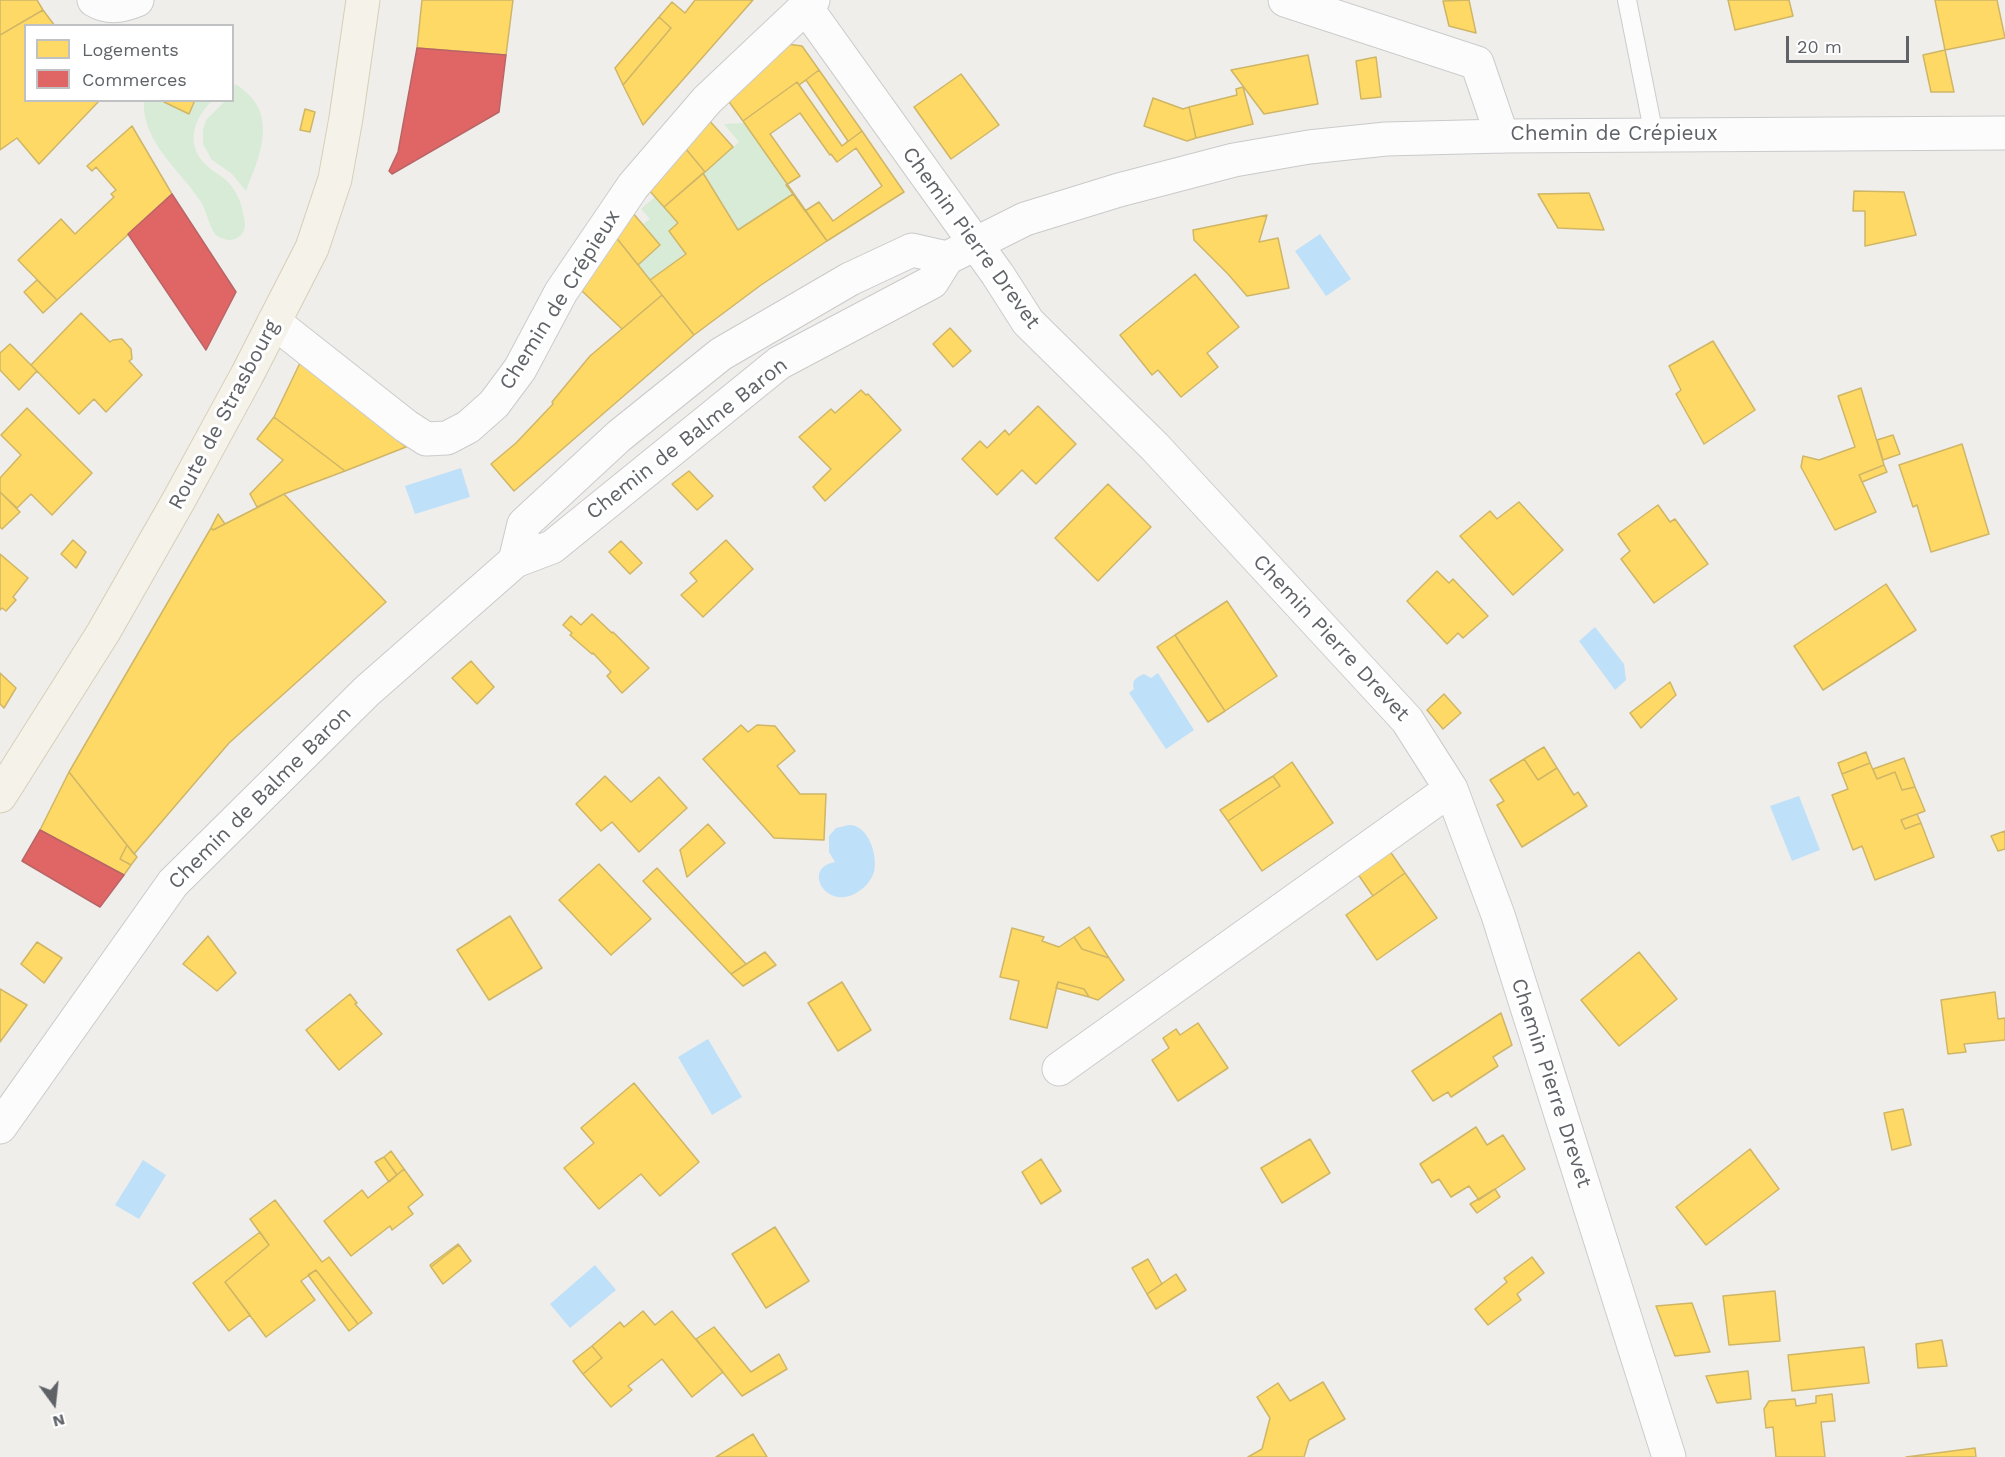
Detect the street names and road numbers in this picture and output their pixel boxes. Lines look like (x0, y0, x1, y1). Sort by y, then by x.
street label: Chemin de Crépieux (1510, 121, 1718, 147)
street label: Chemin Pierre Drevet (897, 142, 1045, 334)
street label: Chemin de Crépieux (494, 205, 626, 395)
street label: Route de Strasbourg (163, 316, 285, 514)
street label: Chemin de Balme Baron (581, 353, 793, 525)
street label: Chemin Pierre Drevet (1247, 550, 1415, 726)
street label: Chemin de Balme Baron (163, 701, 357, 895)
street label: Chemin Pierre Drevet (1505, 975, 1597, 1191)

